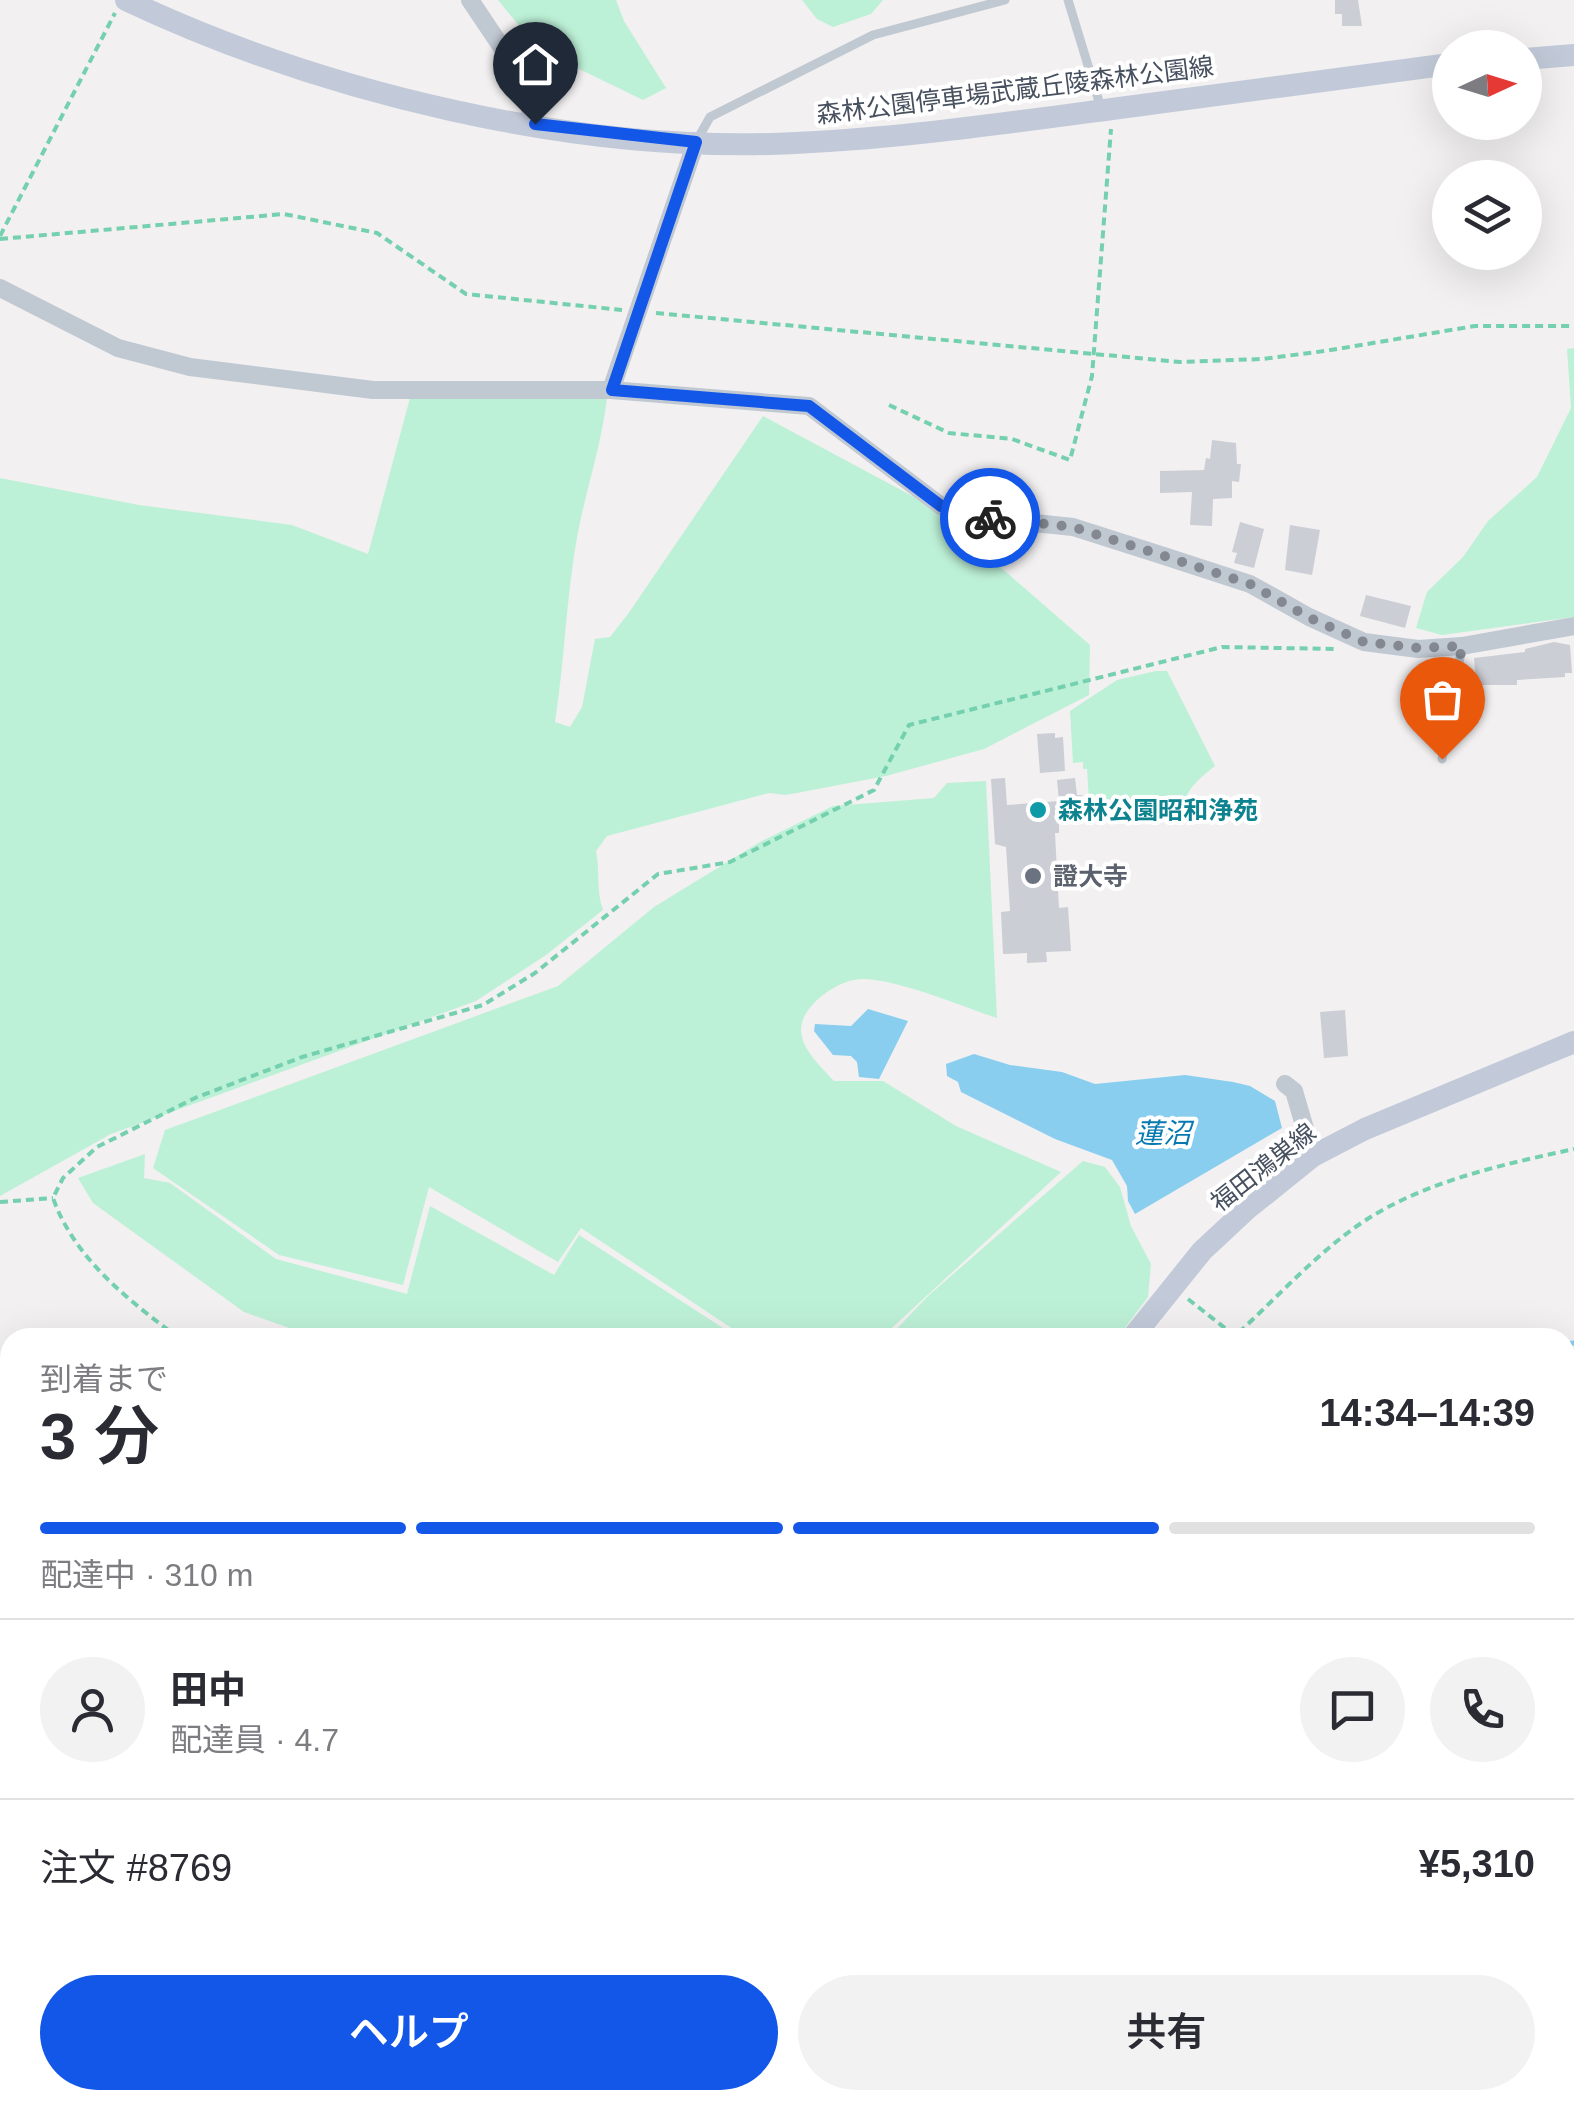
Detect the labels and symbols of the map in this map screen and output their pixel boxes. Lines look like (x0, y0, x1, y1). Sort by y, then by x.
pin (493, 22, 578, 125)
north arrow (1432, 30, 1542, 140)
street label: 森林公園停車場武蔵丘陵森林公園線 (815, 52, 1215, 128)
courier (940, 468, 1040, 568)
pin (1400, 657, 1485, 760)
place label: 森林公園昭和浄苑 (1058, 796, 1258, 824)
marker: 森林公園昭和浄苑 (1027, 799, 1049, 821)
place label: 證大寺 (1053, 862, 1128, 890)
marker: 證大寺 (1022, 865, 1044, 887)
street label: 福田鴻巣線 (1205, 1117, 1321, 1217)
water label: 蓮沼 (1135, 1118, 1195, 1149)

